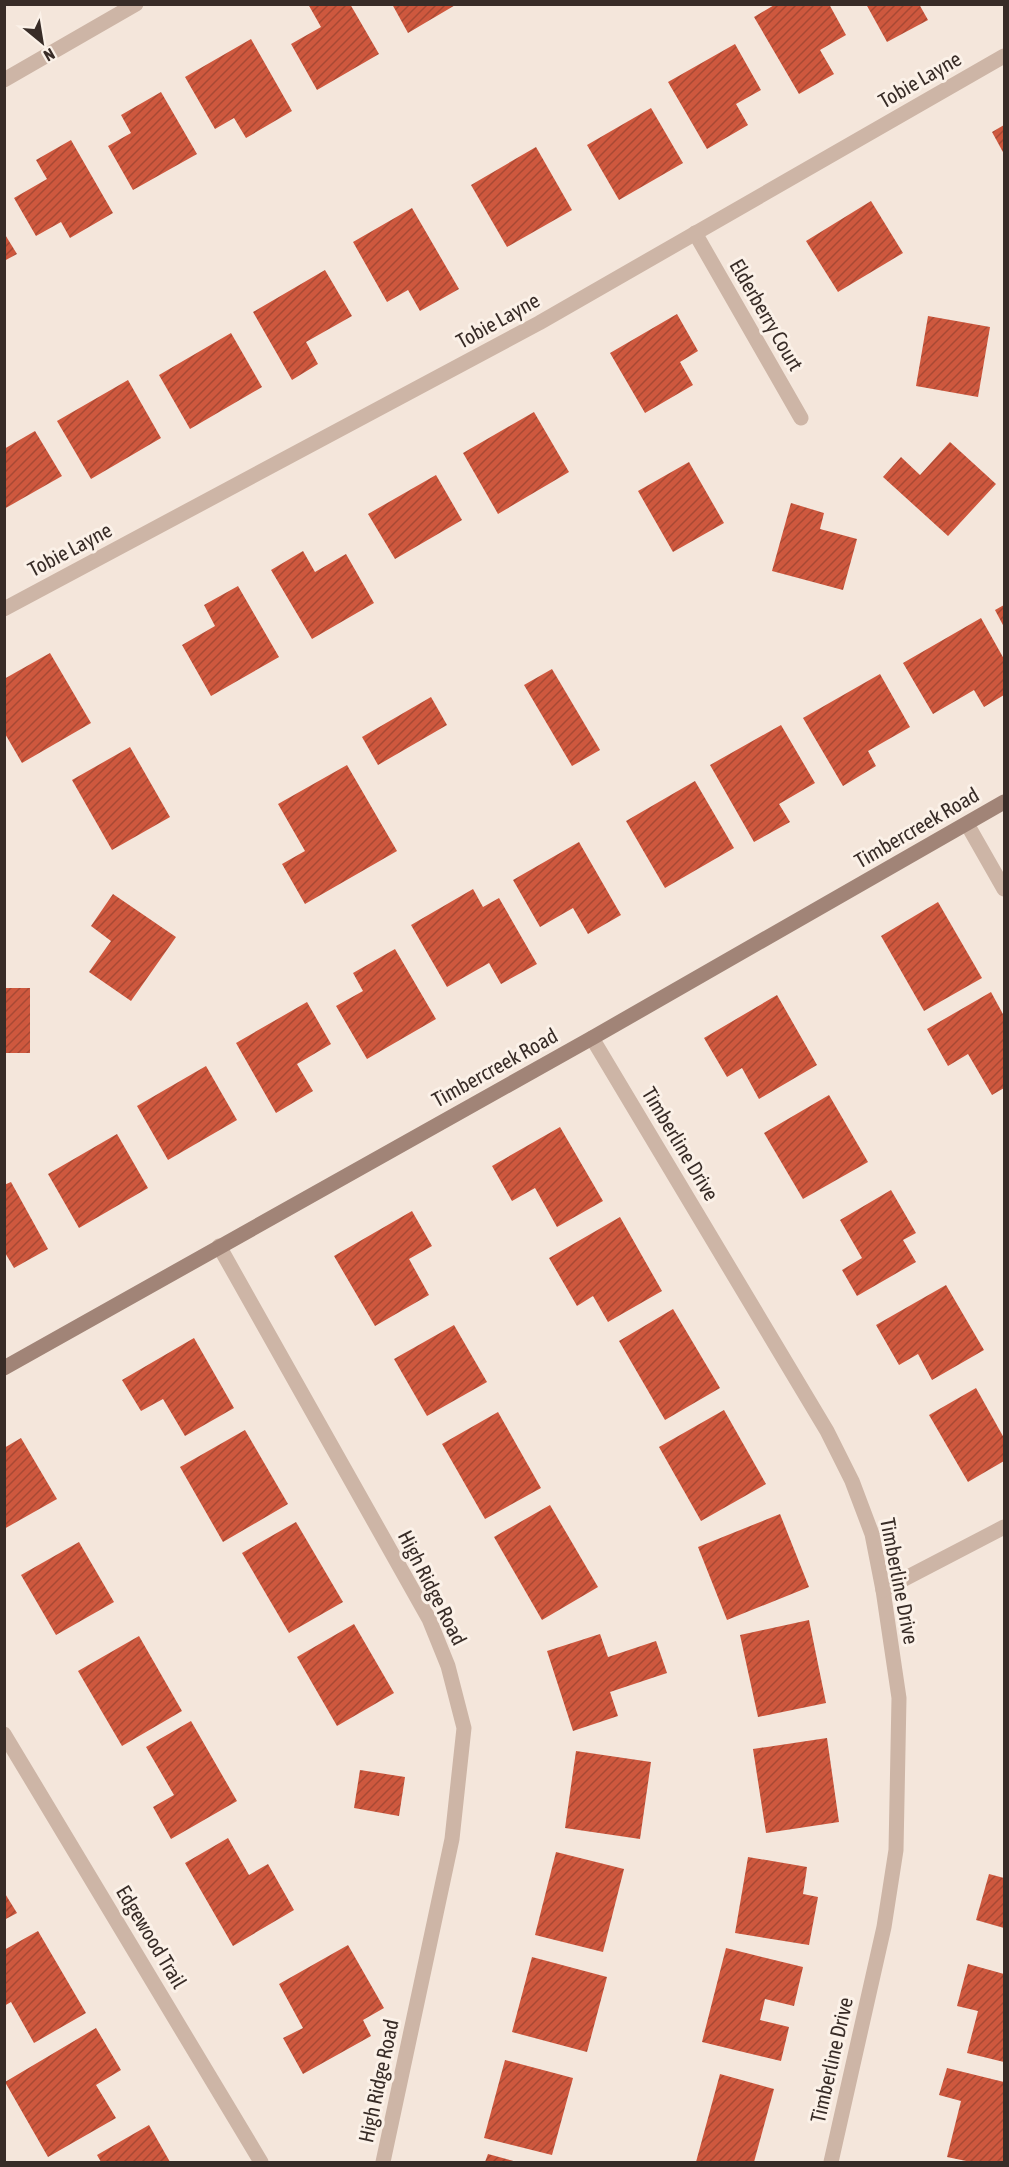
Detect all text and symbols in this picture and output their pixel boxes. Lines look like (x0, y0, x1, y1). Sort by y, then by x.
north arrow (12, 12, 72, 72)
text: N (41, 45, 58, 65)
street label: Tobie Layne (874, 46, 965, 112)
street label: Elderberry Court (725, 254, 808, 375)
street label: Tobie Layne (452, 287, 543, 353)
street label: Tobie Layne (24, 517, 115, 581)
street label: Timbercreek Road (850, 782, 983, 872)
street label: Timbercreek Road (428, 1023, 561, 1111)
street label: Timberline Drive (638, 1082, 724, 1205)
street label: Timberline Drive (876, 1516, 924, 1646)
street label: High Ridge Road (394, 1526, 472, 1649)
street label: Edgewood Trail (112, 1881, 192, 1993)
street label: Timberline Drive (805, 1995, 857, 2125)
street label: High Ridge Road (353, 2017, 403, 2145)

